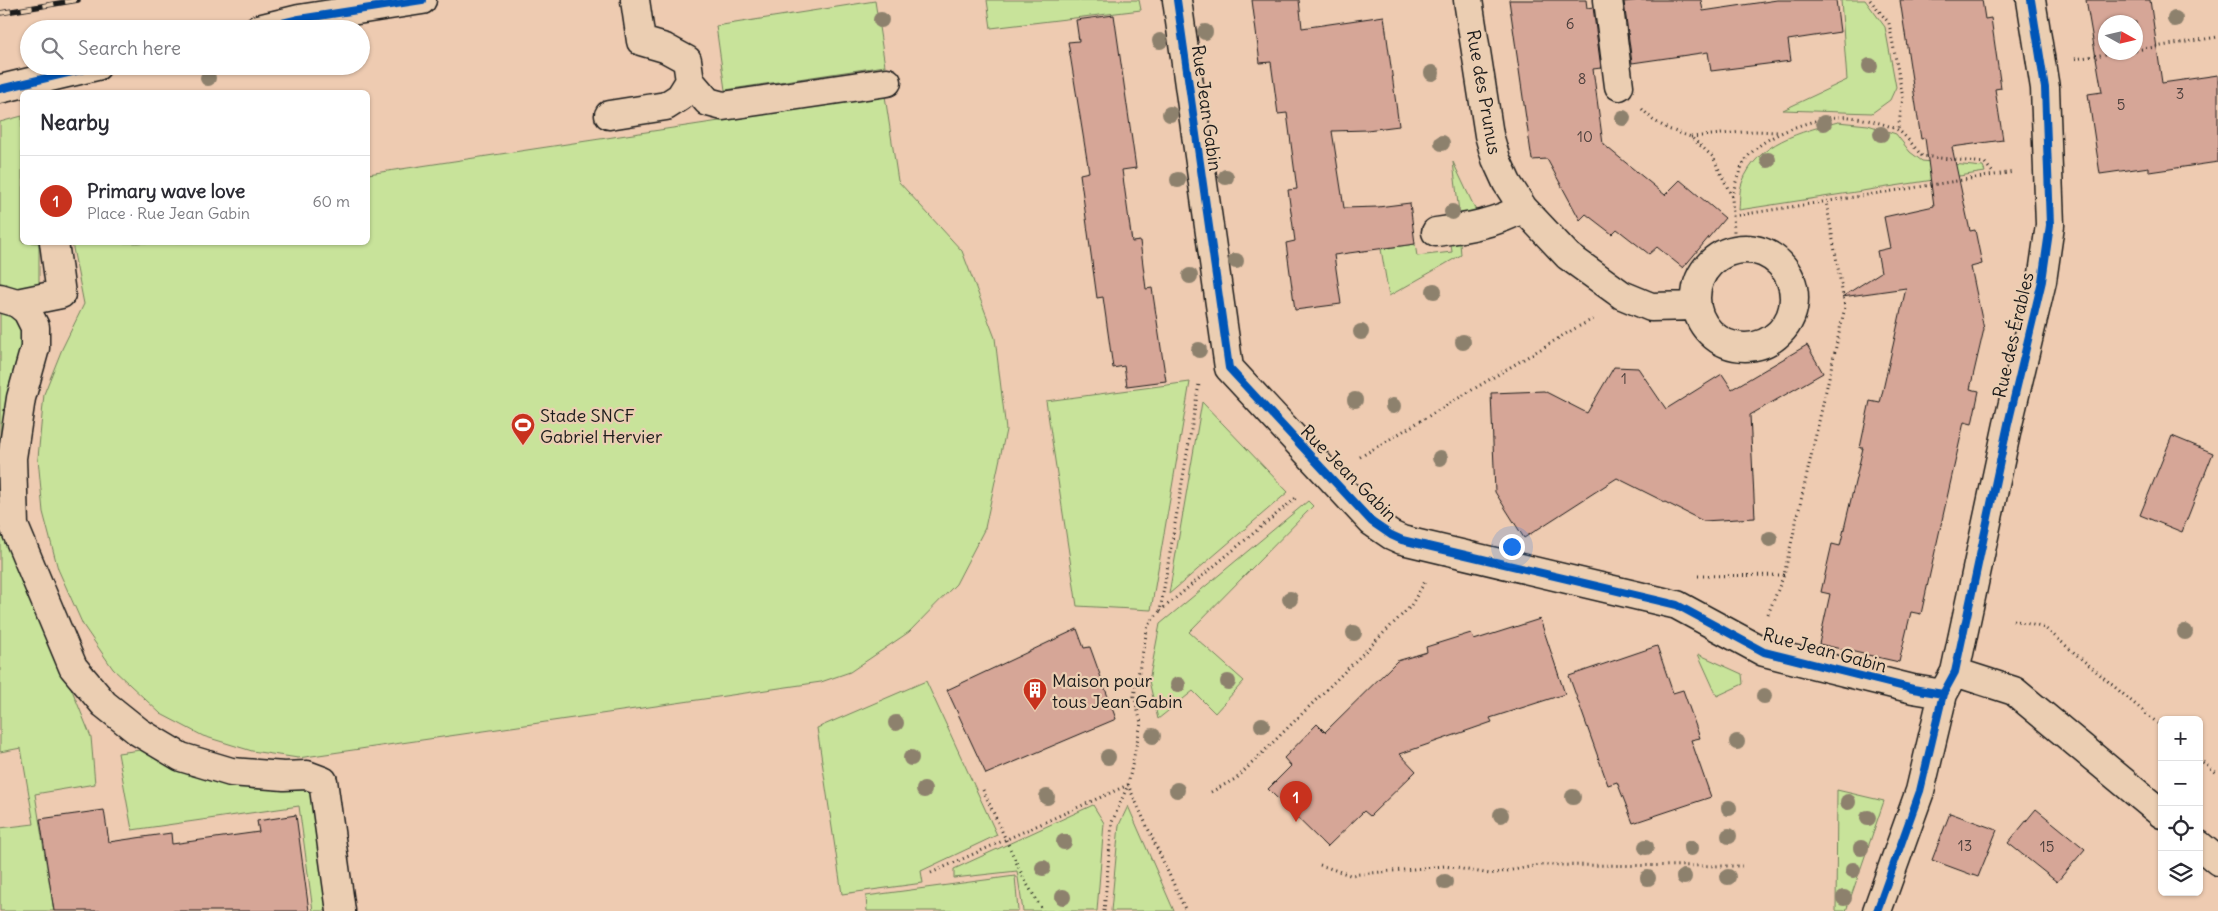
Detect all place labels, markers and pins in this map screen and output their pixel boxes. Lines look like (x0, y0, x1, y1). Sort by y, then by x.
place label: Stade SNCF Gabriel Hervier (540, 404, 663, 448)
sports icon: Stade SNCF Gabriel Hervier (510, 412, 536, 446)
place label: Maison pour tous Jean Gabin (1052, 669, 1183, 713)
building icon: Maison pour tous Jean Gabin (1022, 677, 1048, 711)
pin: 1 (1280, 781, 1312, 822)

